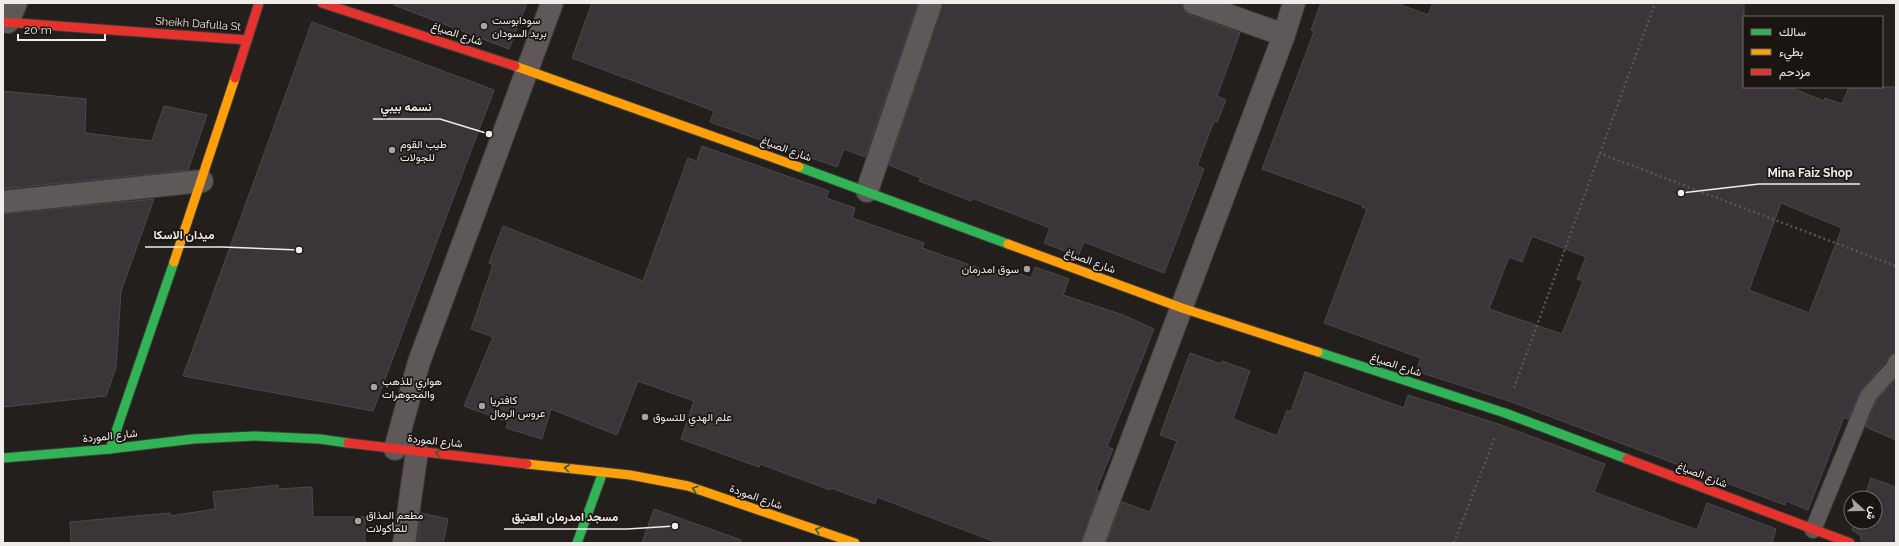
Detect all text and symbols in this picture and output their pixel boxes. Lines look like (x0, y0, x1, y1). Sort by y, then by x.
place label: سودابوست بريد السودان (492, 14, 547, 40)
street label: Sheikh Dafulla St (155, 15, 242, 34)
scale bar (18, 16, 105, 42)
legend (1743, 16, 1883, 88)
street label: شارع الصياغ (429, 20, 485, 49)
marker: سودابوست بريد السودان (479, 21, 489, 31)
text: 20 m (24, 23, 52, 37)
text: سالك (1779, 25, 1806, 39)
text: بطيء (1779, 45, 1803, 62)
text: مزدحم (1779, 65, 1810, 80)
callout: نسمه بيبي (373, 95, 440, 119)
text: نسمه بيبي (381, 100, 432, 117)
street label: شارع الصياغ (758, 134, 814, 165)
place label: طيب القوم للجولات (400, 138, 447, 164)
marker: طيب القوم للجولات (387, 145, 397, 155)
callout: Mina Faiz Shop (1759, 160, 1860, 184)
text: Mina Faiz Shop (1767, 166, 1853, 180)
callout: ميدان الاسكا (145, 223, 222, 247)
text: ميدان الاسكا (154, 228, 215, 242)
street label: شارع الصياغ (1062, 246, 1118, 277)
place label: سوق امدرمان (962, 263, 1019, 276)
marker: سوق امدرمان (1022, 264, 1032, 274)
street label: شارع الصياغ (1368, 351, 1424, 380)
place label: هواري للذهب والمجوهرات (382, 375, 442, 401)
marker: هواري للذهب والمجوهرات (369, 382, 379, 392)
place label: كافتريا عروس الرمال (490, 394, 546, 420)
marker: كافتريا عروس الرمال (477, 401, 487, 411)
place label: علم الهدي للتسوق (653, 411, 732, 427)
marker: علم الهدي للتسوق (640, 412, 650, 422)
street label: شارع الموردة (82, 427, 139, 446)
street label: شارع الموردة (407, 432, 463, 451)
one-way arrow (435, 449, 441, 458)
street label: شارع الصياغ (1674, 459, 1729, 492)
one-way arrow (564, 464, 570, 473)
street label: شارع الموردة (727, 482, 784, 513)
one-way arrow (692, 485, 699, 494)
north arrow (1843, 490, 1883, 530)
callout: مسجد امدرمان العتيق (504, 505, 627, 529)
text: ش (1863, 505, 1880, 522)
place label: مطعم المذاق للمأكولات (366, 509, 424, 535)
text: مسجد امدرمان العتيق (512, 510, 619, 525)
marker: مطعم المذاق للمأكولات (353, 516, 363, 526)
one-way arrow (815, 527, 822, 535)

